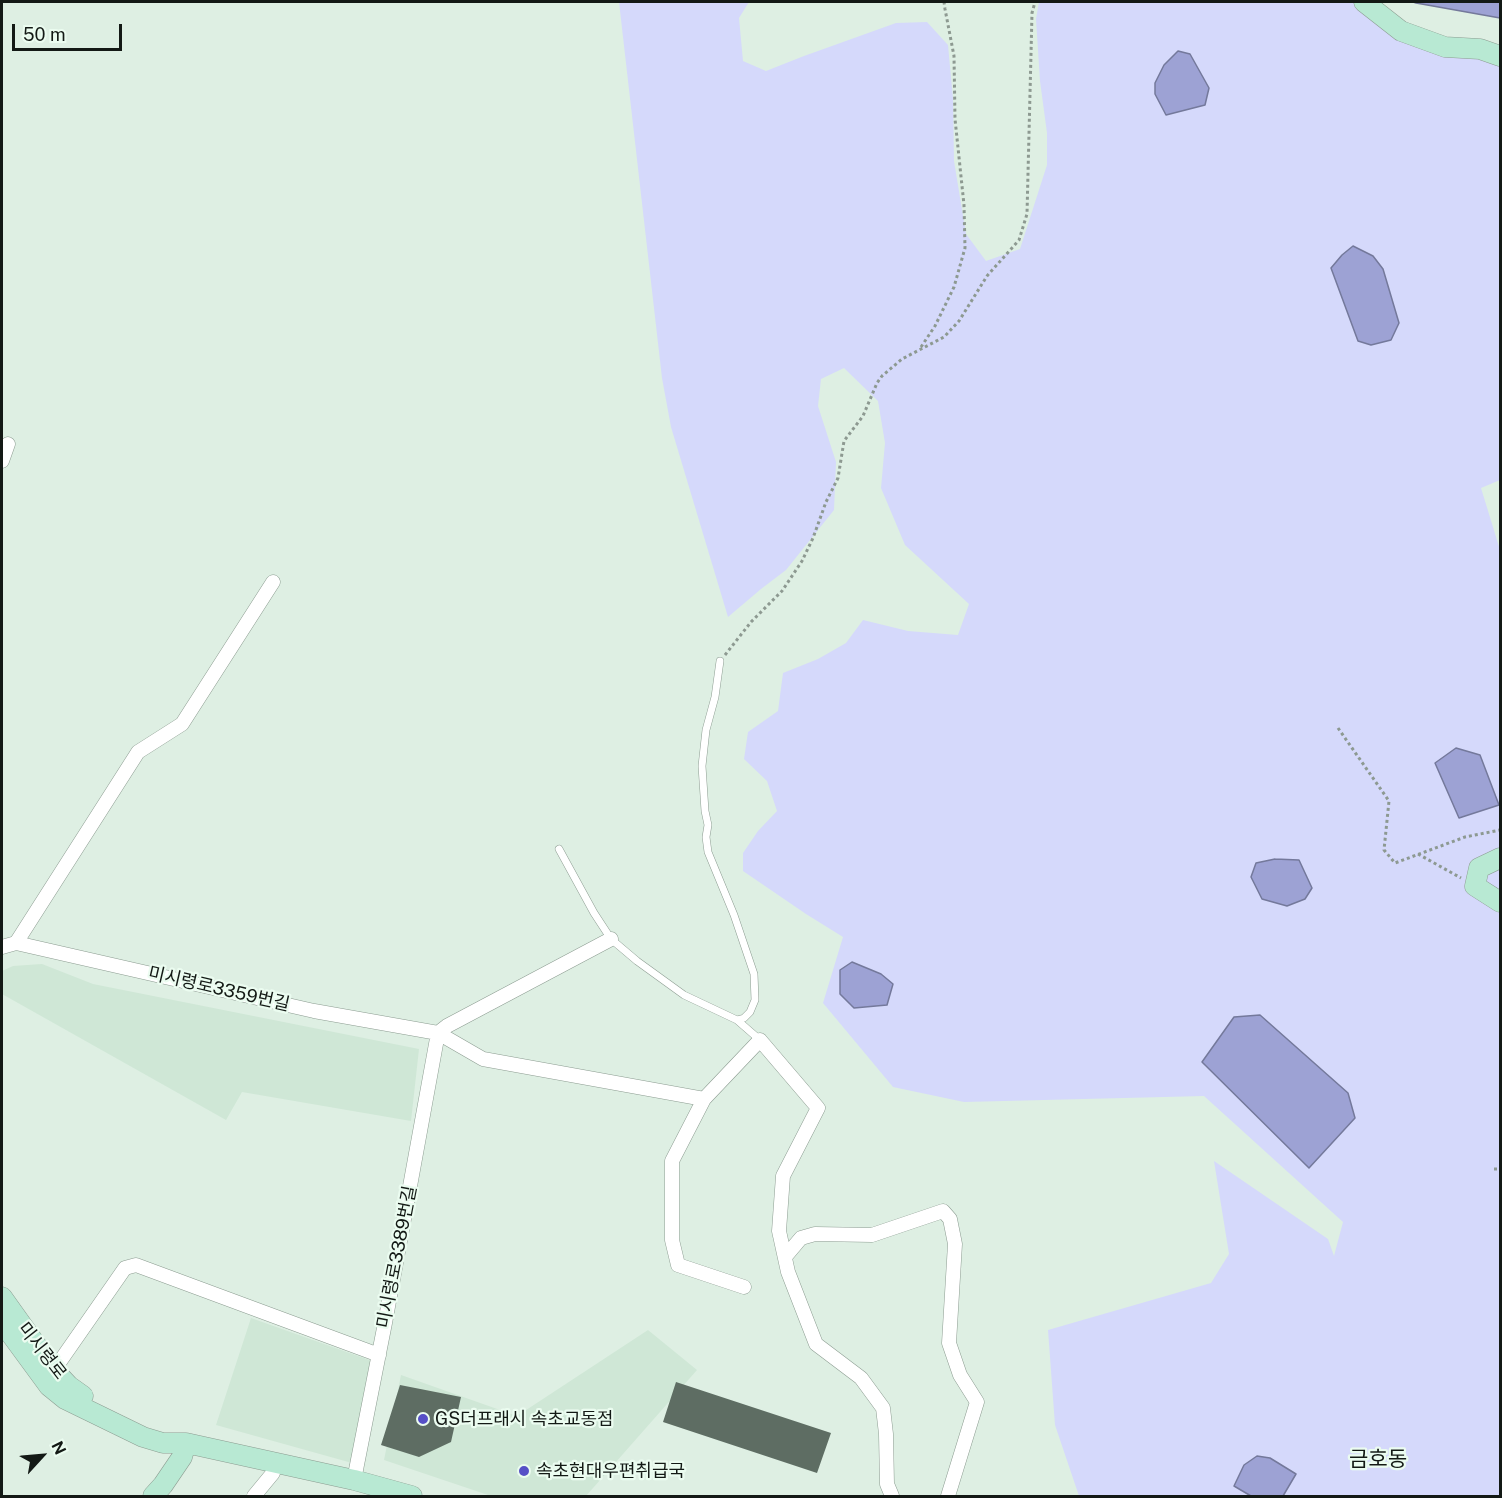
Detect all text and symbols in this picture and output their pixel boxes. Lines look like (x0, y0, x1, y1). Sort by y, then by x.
scale bar (15, 12, 124, 50)
text: 50 m (23, 24, 66, 45)
street label: 미시령로3359번길 (146, 962, 292, 1016)
street label: 미시령로3389번길 (373, 1184, 421, 1330)
street label: 미시령로 (13, 1318, 71, 1384)
place label: GS더프래시 속초교동점 (435, 1408, 614, 1430)
marker: GS더프래시 속초교동점 (416, 1412, 430, 1426)
north arrow (12, 1426, 72, 1486)
text: N (47, 1438, 70, 1458)
district label: 금호동 (1349, 1447, 1407, 1473)
place label: 속초현대우편취급국 (536, 1460, 685, 1482)
marker: 속초현대우편취급국 (517, 1464, 531, 1478)

